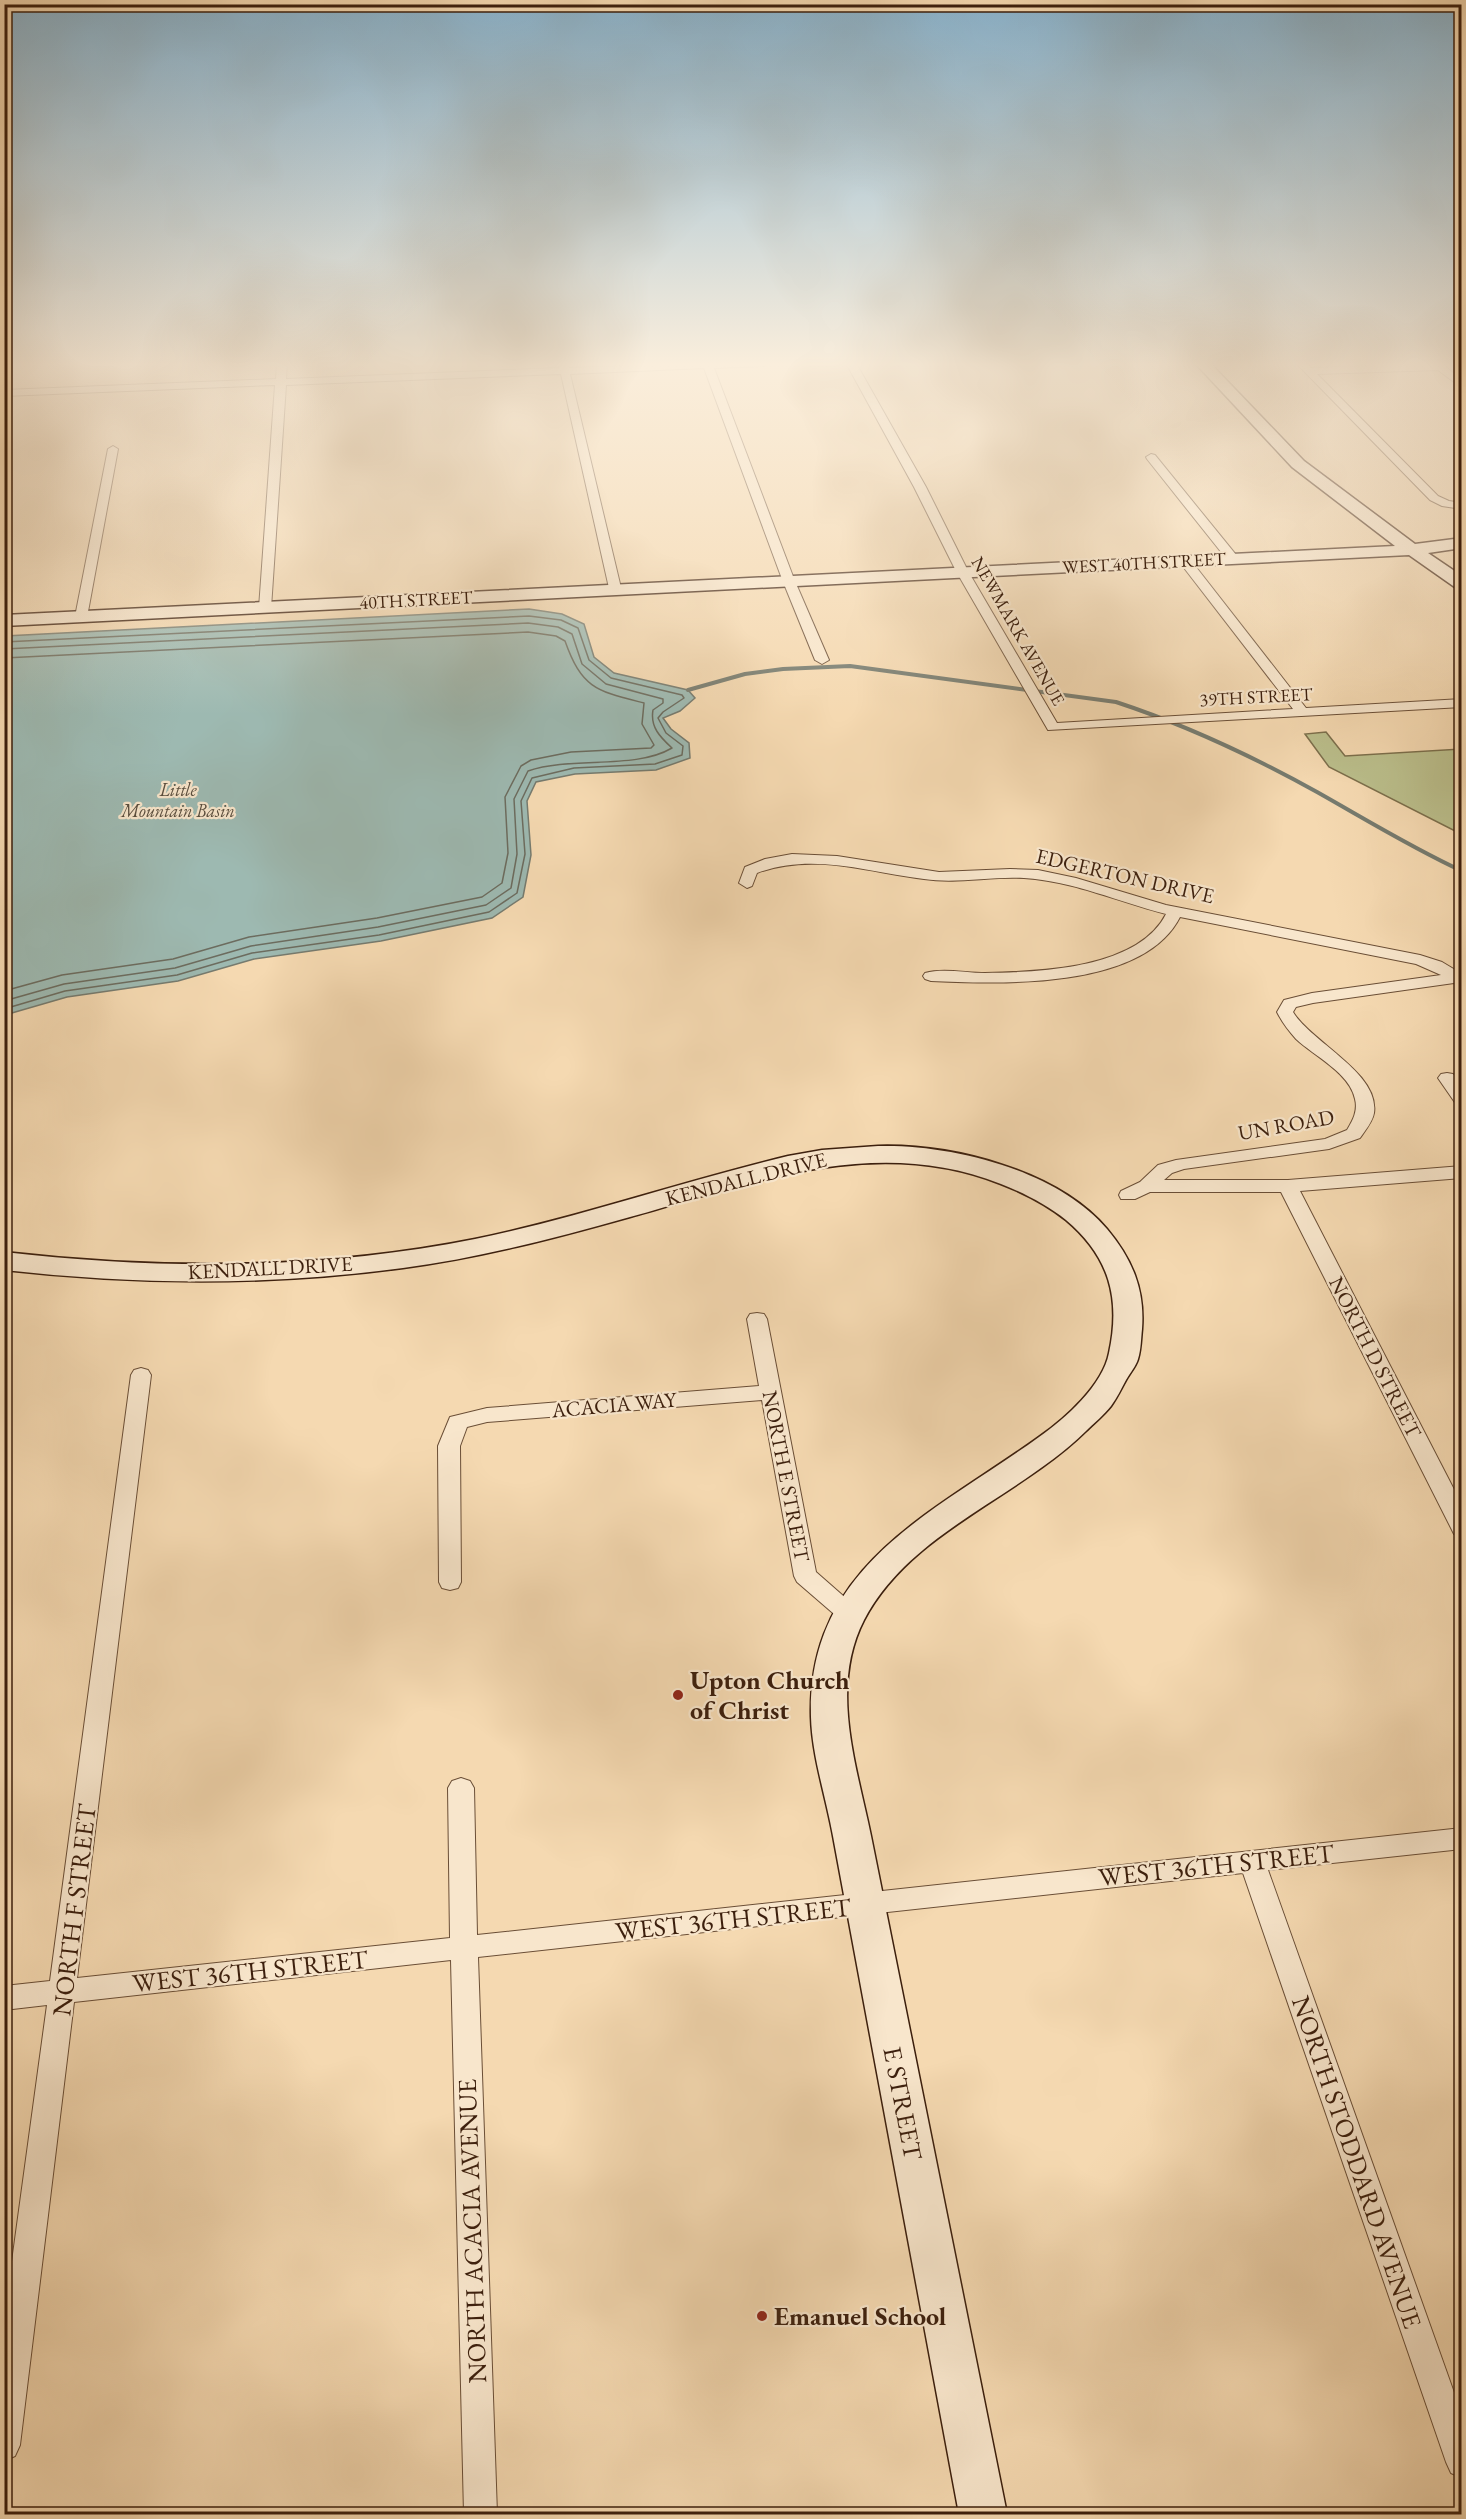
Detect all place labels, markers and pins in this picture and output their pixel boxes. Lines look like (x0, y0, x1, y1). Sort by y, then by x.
place label: Upton Church of Christ (690, 1663, 850, 1727)
marker: Upton Church of Christ (671, 1688, 685, 1702)
place label: Emanuel School (774, 2299, 946, 2333)
marker: Emanuel School (755, 2309, 769, 2323)

